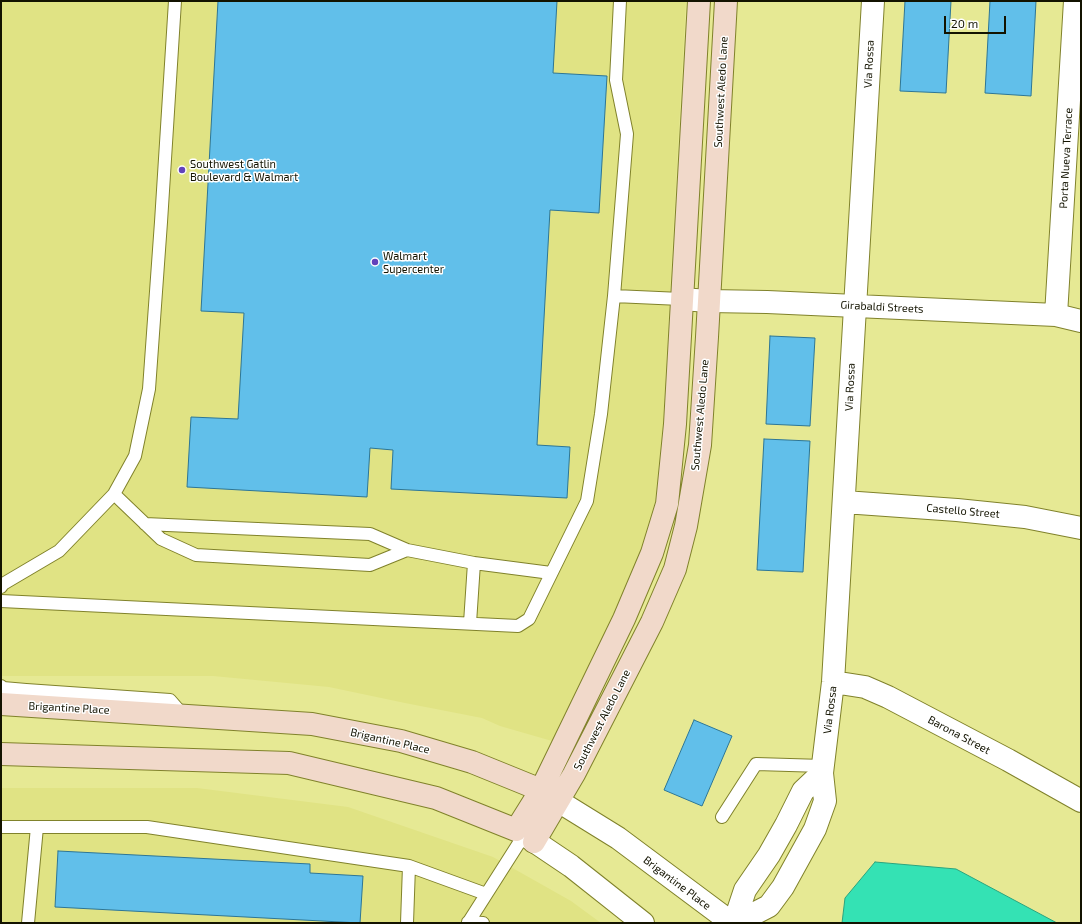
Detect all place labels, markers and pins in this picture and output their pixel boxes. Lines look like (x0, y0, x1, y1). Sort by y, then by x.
place label: Southwest Gatlin Boulevard & Walmart (190, 157, 298, 183)
marker: Southwest Gatlin Boulevard & Walmart (177, 165, 187, 175)
place label: Walmart Supercenter (383, 249, 444, 275)
marker: Walmart Supercenter (370, 257, 380, 267)

